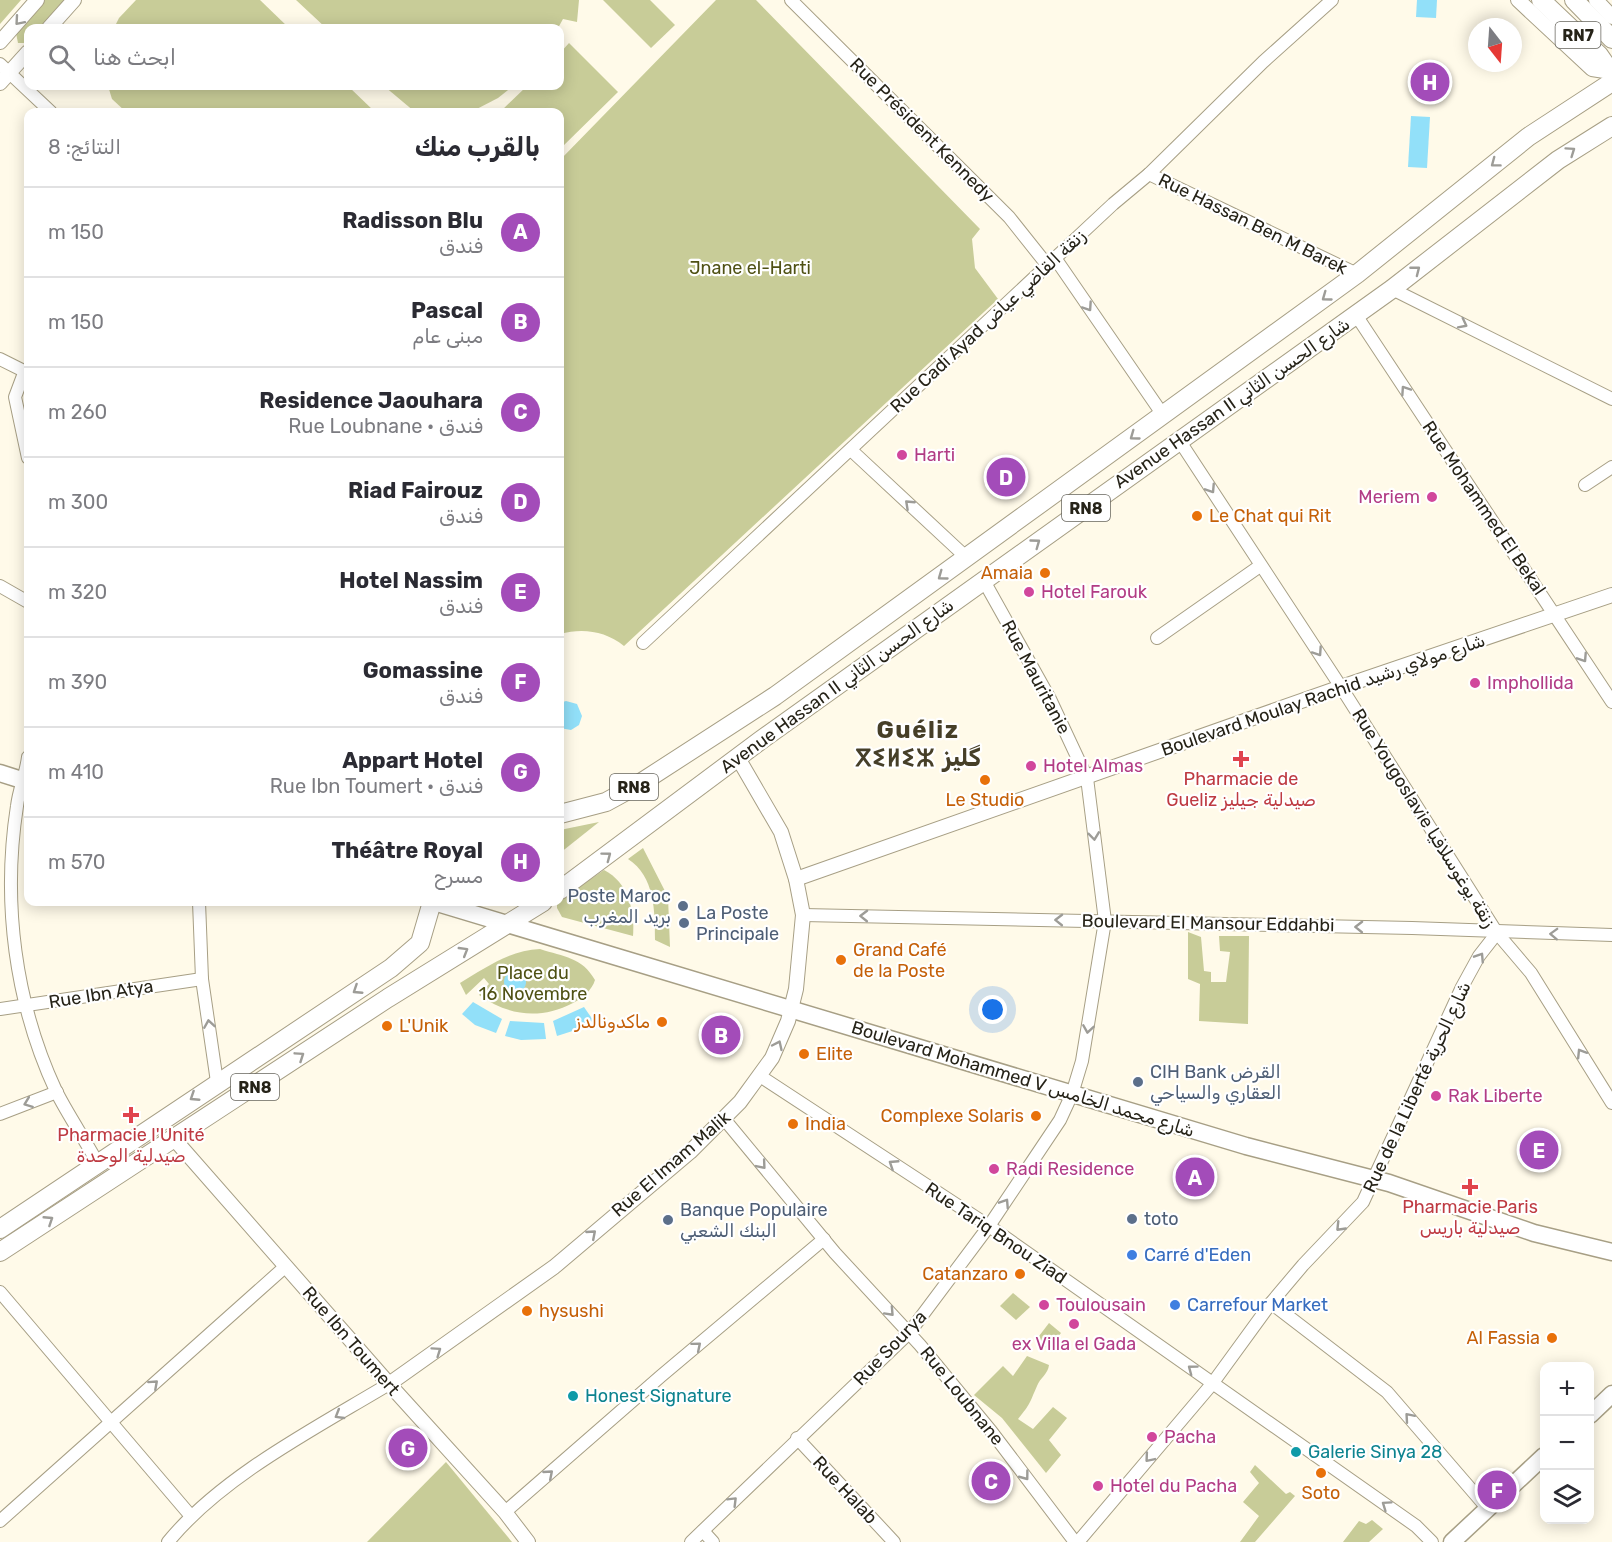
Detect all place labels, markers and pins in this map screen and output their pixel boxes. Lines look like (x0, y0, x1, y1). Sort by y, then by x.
pin: H (1410, 60, 1450, 104)
place label: Harti (914, 444, 955, 466)
marker: Harti (895, 448, 909, 462)
pin: D (986, 454, 1026, 500)
place label: Meriem (1358, 486, 1420, 508)
marker: Meriem (1425, 490, 1439, 504)
place label: Le Chat qui Rit (1209, 505, 1331, 527)
marker: Le Chat qui Rit (1190, 509, 1204, 523)
place label: Amaia (981, 562, 1033, 584)
marker: Amaia (1038, 566, 1052, 580)
place label: Hotel Farouk (1041, 581, 1148, 603)
marker: Hotel Farouk (1022, 585, 1036, 599)
place label: Imphollida (1487, 672, 1574, 694)
marker: Imphollida (1468, 676, 1482, 690)
marker: Pharmacie de Gueliz صيدلية جيليز (1234, 752, 1248, 766)
place label: Hotel Almas (1043, 755, 1143, 777)
marker: Hotel Almas (1024, 759, 1038, 773)
place label: Pharmacie de Gueliz صيدلية جيليز (1166, 768, 1316, 811)
marker: Le Studio (978, 773, 992, 787)
place label: Le Studio (946, 789, 1024, 811)
place label: Poste Maroc بريد المغرب (567, 885, 671, 928)
marker: Poste Maroc بريد المغرب (676, 899, 690, 913)
place label: La Poste Principale (696, 902, 779, 945)
marker: La Poste Principale (677, 916, 691, 930)
place label: Grand Café de la Poste (853, 939, 947, 982)
marker: Grand Café de la Poste (834, 953, 848, 967)
place label: ماكدونالدز (574, 1011, 650, 1033)
pin: B (702, 1012, 740, 1058)
place label: L'Unik (399, 1015, 449, 1037)
marker: ماكدونالدز (655, 1015, 669, 1029)
marker: L'Unik (380, 1019, 394, 1033)
place label: Elite (816, 1043, 853, 1065)
marker: Elite (797, 1047, 811, 1061)
place label: CIH Bank القرض العقاري والسياحي (1150, 1061, 1281, 1106)
marker: CIH Bank القرض العقاري والسياحي (1131, 1075, 1145, 1089)
place label: Rak Liberte (1448, 1085, 1543, 1107)
marker: Rak Liberte (1429, 1089, 1443, 1103)
place label: Complexe Solaris (881, 1105, 1024, 1127)
marker: Pharmacie l'Unité صيدلية الوحدة (124, 1108, 138, 1122)
marker: Complexe Solaris (1029, 1109, 1043, 1123)
place label: India (805, 1113, 846, 1135)
marker: India (786, 1117, 800, 1131)
place label: Pharmacie l'Unité صيدلية الوحدة (57, 1124, 205, 1167)
pin: E (1520, 1128, 1558, 1172)
pin: A (1176, 1154, 1214, 1200)
place label: Radi Residence (1006, 1158, 1134, 1180)
marker: Radi Residence (987, 1162, 1001, 1176)
marker: Pharmacie Paris صيدلية باريس (1463, 1180, 1477, 1194)
place label: Pharmacie Paris صيدلية باريس (1402, 1196, 1538, 1239)
place label: Banque Populaire البنك الشعبي (680, 1199, 828, 1244)
place label: toto (1144, 1208, 1179, 1230)
marker: toto (1125, 1212, 1139, 1226)
marker: Banque Populaire البنك الشعبي (661, 1213, 675, 1227)
place label: Carré d'Eden (1144, 1244, 1251, 1266)
marker: Carré d'Eden (1125, 1248, 1139, 1262)
place label: Catanzaro (922, 1263, 1008, 1285)
marker: Catanzaro (1013, 1267, 1027, 1281)
place label: Toulousain (1056, 1294, 1146, 1316)
place label: Carrefour Market (1187, 1294, 1328, 1316)
marker: Toulousain (1037, 1298, 1051, 1312)
marker: Carrefour Market (1168, 1298, 1182, 1312)
place label: hysushi (539, 1300, 604, 1322)
marker: hysushi (520, 1304, 534, 1318)
marker: ex Villa el Gada (1067, 1317, 1081, 1331)
place label: Al Fassia (1467, 1327, 1540, 1349)
marker: Al Fassia (1545, 1331, 1559, 1345)
place label: ex Villa el Gada (1012, 1333, 1136, 1355)
place label: Honest Signature (585, 1385, 731, 1407)
marker: Honest Signature (566, 1389, 580, 1403)
pin: G (388, 1426, 428, 1470)
place label: Pacha (1164, 1426, 1216, 1448)
marker: Pacha (1145, 1430, 1159, 1444)
place label: Galerie Sinya 28 (1308, 1441, 1442, 1463)
marker: Galerie Sinya 28 (1289, 1445, 1303, 1459)
pin: C (972, 1458, 1010, 1504)
marker: Soto (1314, 1466, 1328, 1480)
pin: F (1478, 1468, 1516, 1512)
place label: Hotel du Pacha (1110, 1475, 1237, 1497)
marker: Hotel du Pacha (1091, 1479, 1105, 1493)
place label: Soto (1302, 1482, 1340, 1504)

